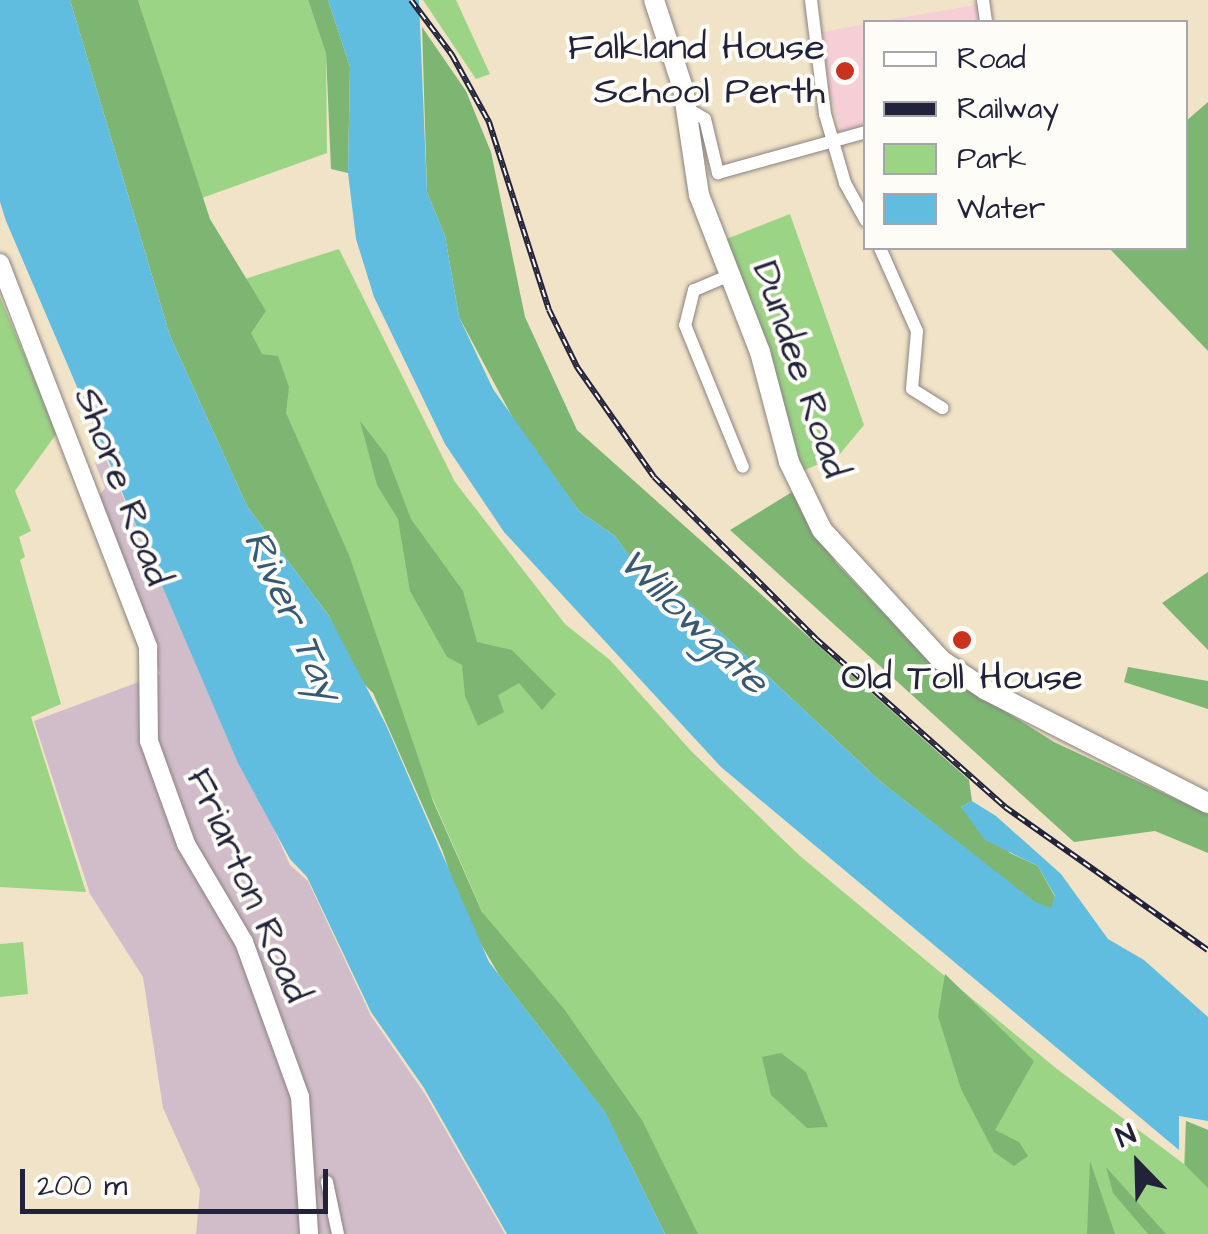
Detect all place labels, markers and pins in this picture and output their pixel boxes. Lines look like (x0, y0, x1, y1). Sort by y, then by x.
place label: Falkland House School Perth (568, 26, 825, 115)
marker: Falkland House School Perth (834, 60, 856, 82)
marker: Old Toll House (951, 629, 973, 651)
place label: Old Toll House (841, 656, 1083, 702)

